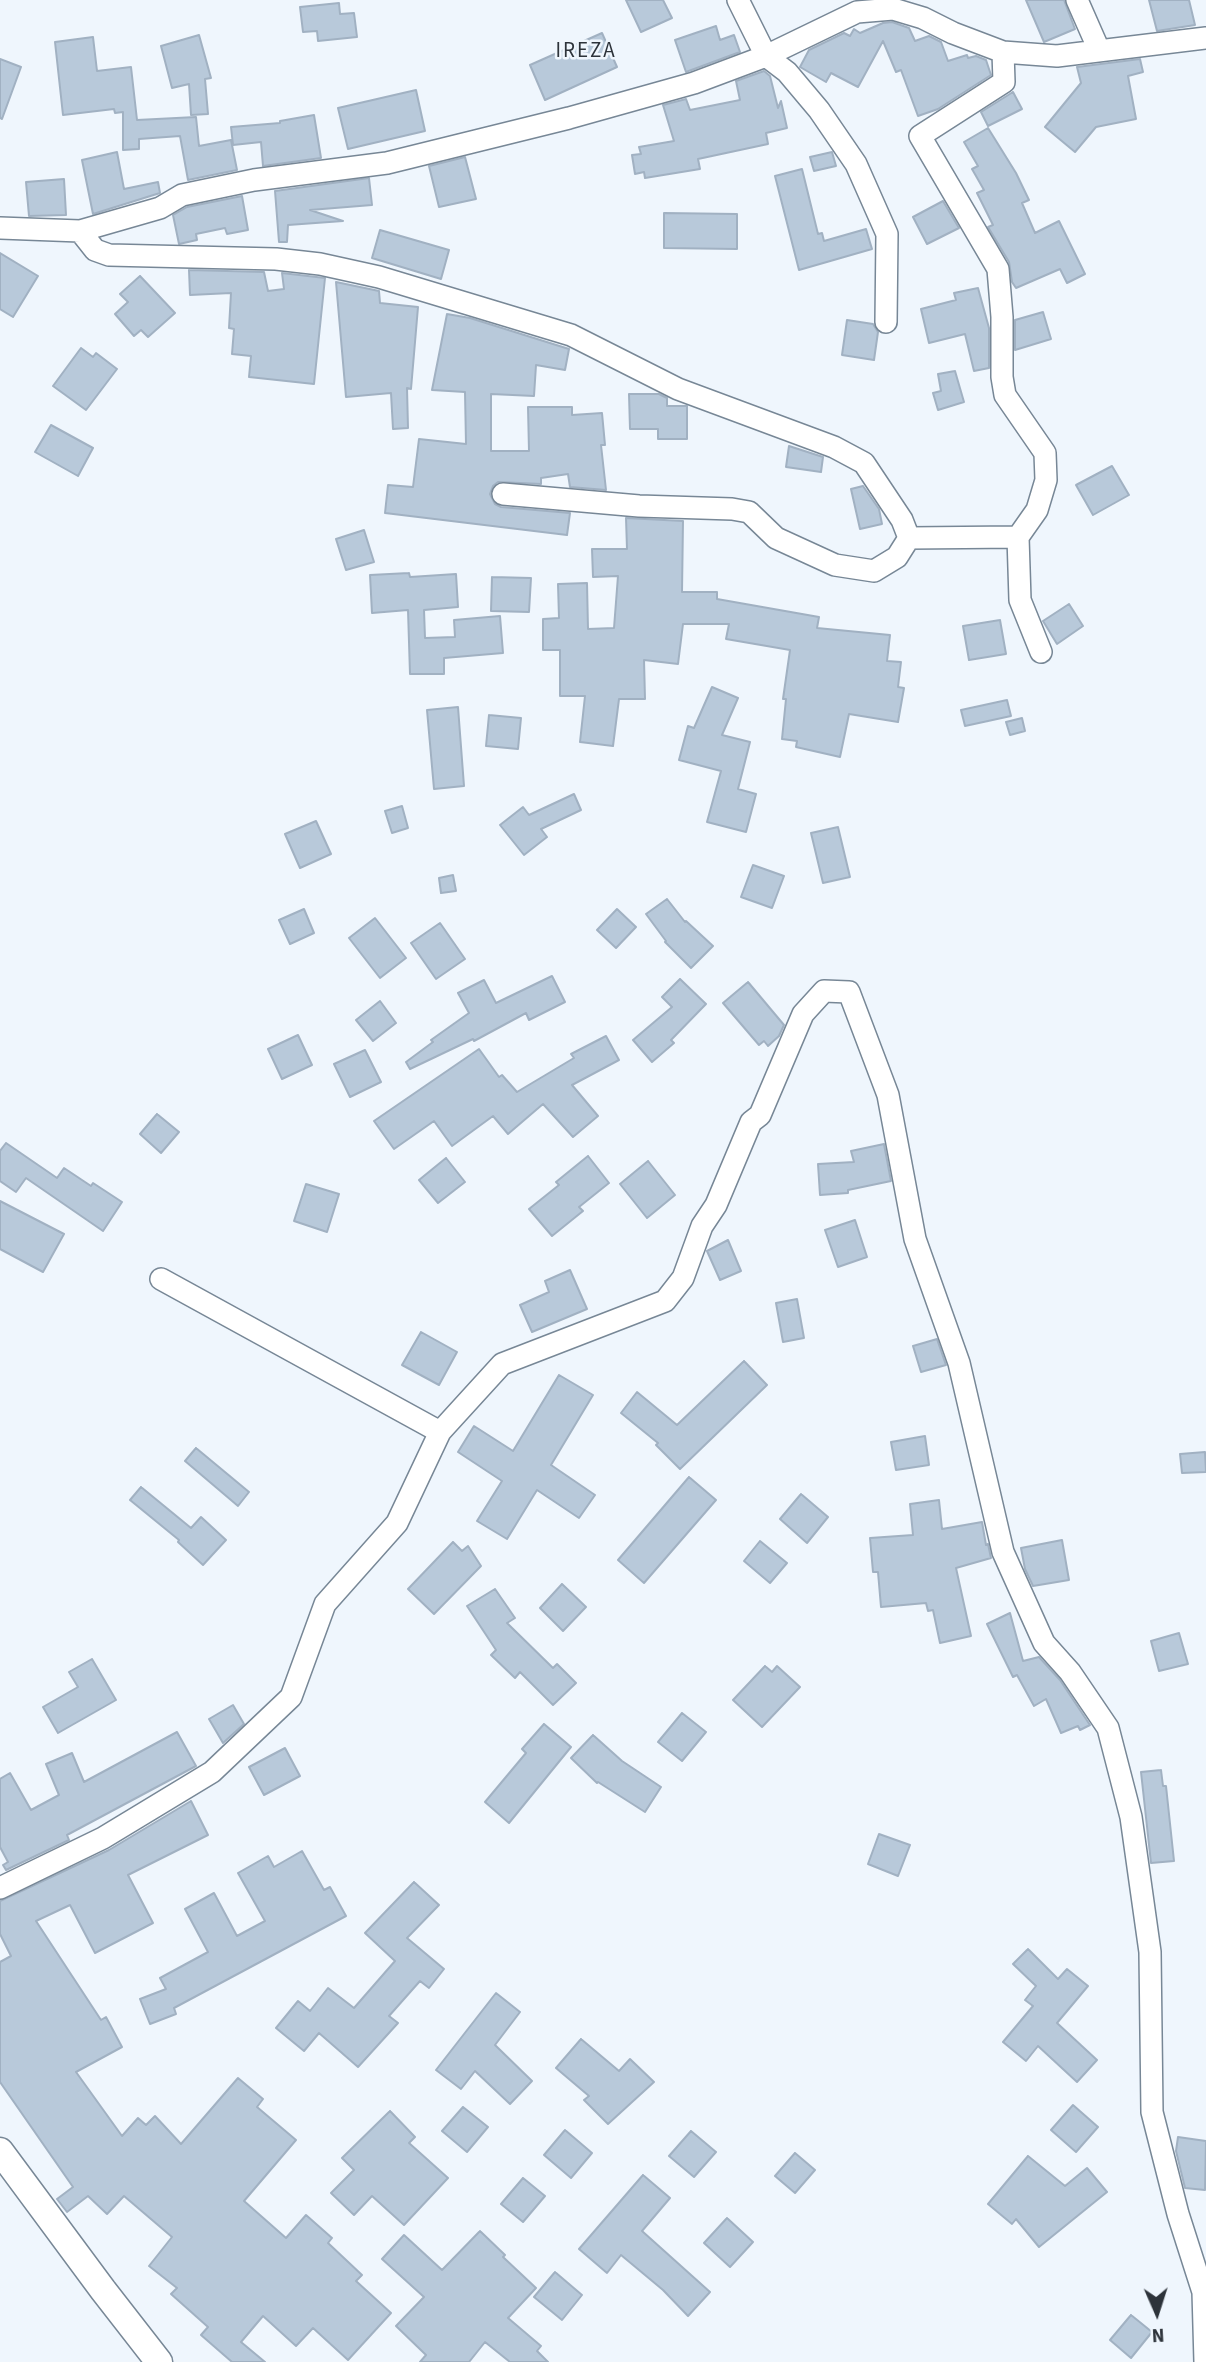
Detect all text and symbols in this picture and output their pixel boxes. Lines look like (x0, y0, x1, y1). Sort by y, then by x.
district label: IREZA (556, 39, 616, 65)
north arrow (1122, 2278, 1192, 2348)
text: N (1151, 2321, 1165, 2348)

